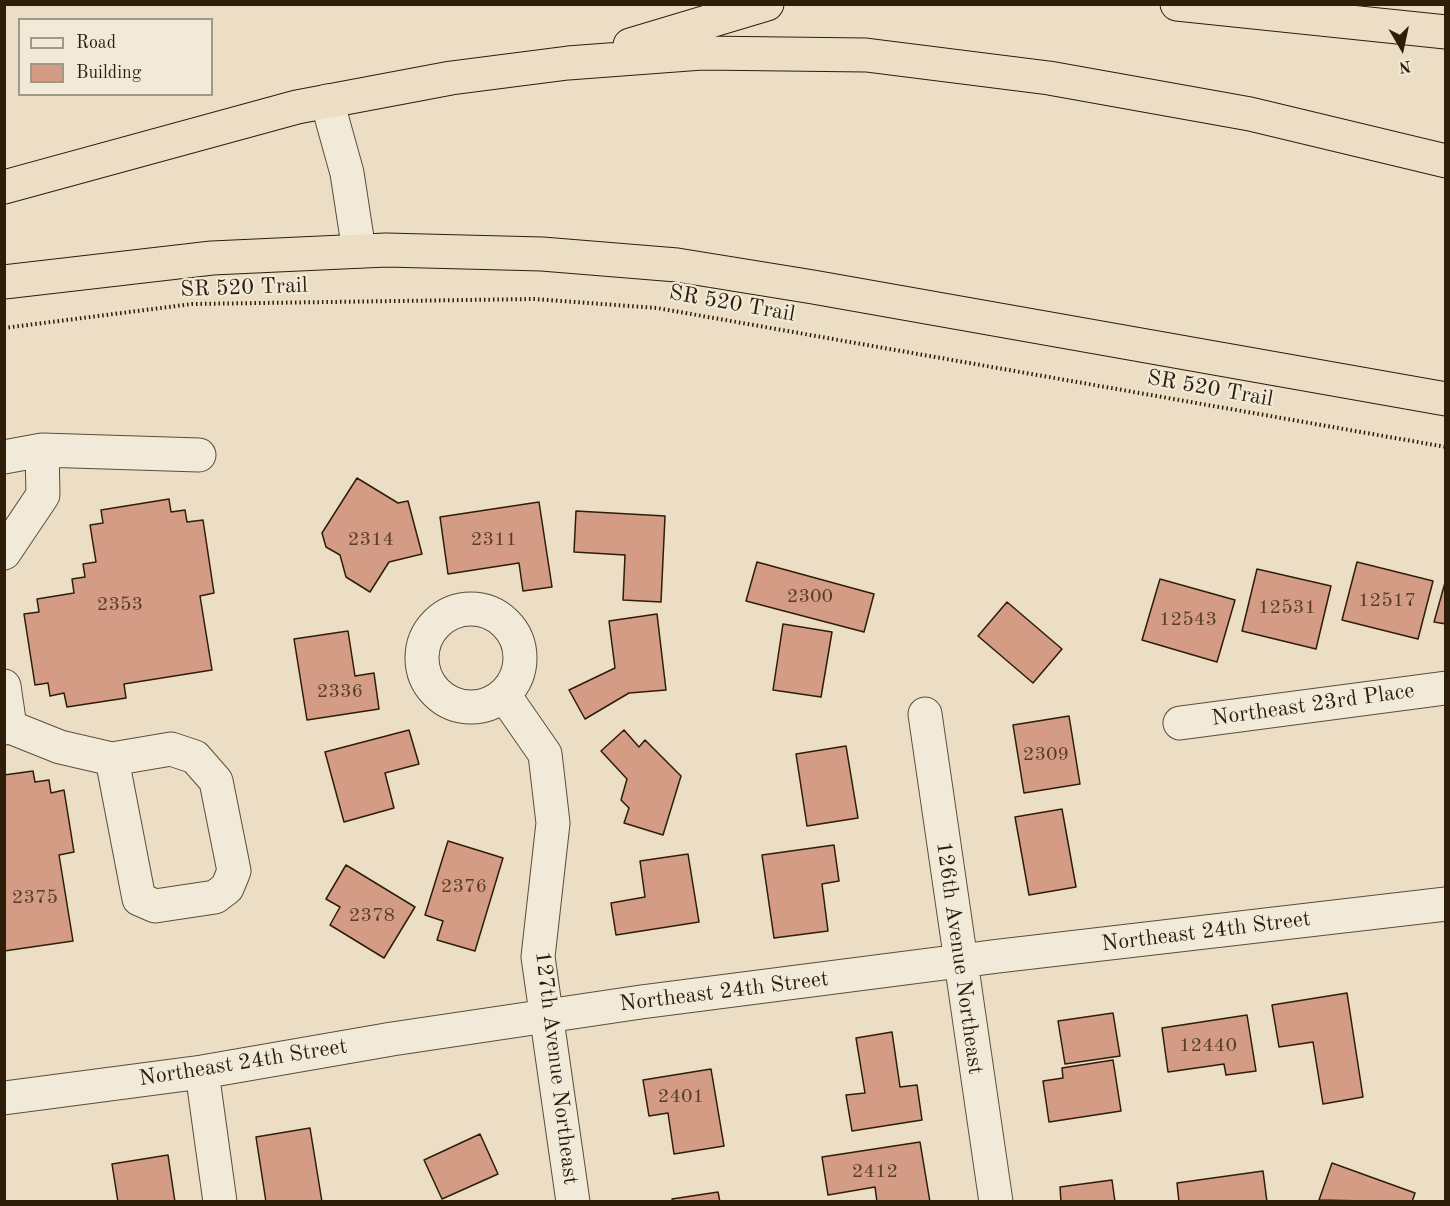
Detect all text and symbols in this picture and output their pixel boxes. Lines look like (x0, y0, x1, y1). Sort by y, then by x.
legend (18, 18, 213, 96)
north arrow (1372, 18, 1432, 78)
text: Road (76, 34, 116, 52)
text: N (1398, 57, 1412, 75)
text: Building (76, 64, 141, 82)
street label: SR 520 Trail (180, 273, 308, 303)
street label: SR 520 Trail (667, 280, 797, 328)
street label: SR 520 Trail (1145, 365, 1275, 413)
house number: 2314 (348, 528, 394, 552)
house number: 2311 (471, 528, 517, 552)
house number: 2300 (787, 585, 833, 609)
house number: 12517 (1358, 589, 1416, 613)
house number: 2353 (97, 593, 143, 617)
house number: 12531 (1258, 596, 1316, 620)
house number: 12543 (1159, 608, 1217, 632)
street label: Northeast 23rd Place (1210, 678, 1416, 732)
house number: 2336 (317, 680, 363, 704)
house number: 2309 (1023, 743, 1069, 767)
street label: 126th Avenue Northeast (930, 840, 988, 1076)
house number: 2376 (441, 875, 487, 899)
house number: 2375 (12, 886, 58, 910)
house number: 2378 (349, 904, 395, 928)
street label: Northeast 24th Street (1100, 906, 1312, 958)
street label: 127th Avenue Northeast (529, 950, 583, 1186)
street label: Northeast 24th Street (618, 966, 830, 1018)
street label: Northeast 24th Street (137, 1033, 349, 1093)
house number: 12440 (1179, 1034, 1237, 1058)
house number: 2401 (658, 1085, 704, 1109)
house number: 2412 (852, 1160, 898, 1184)

